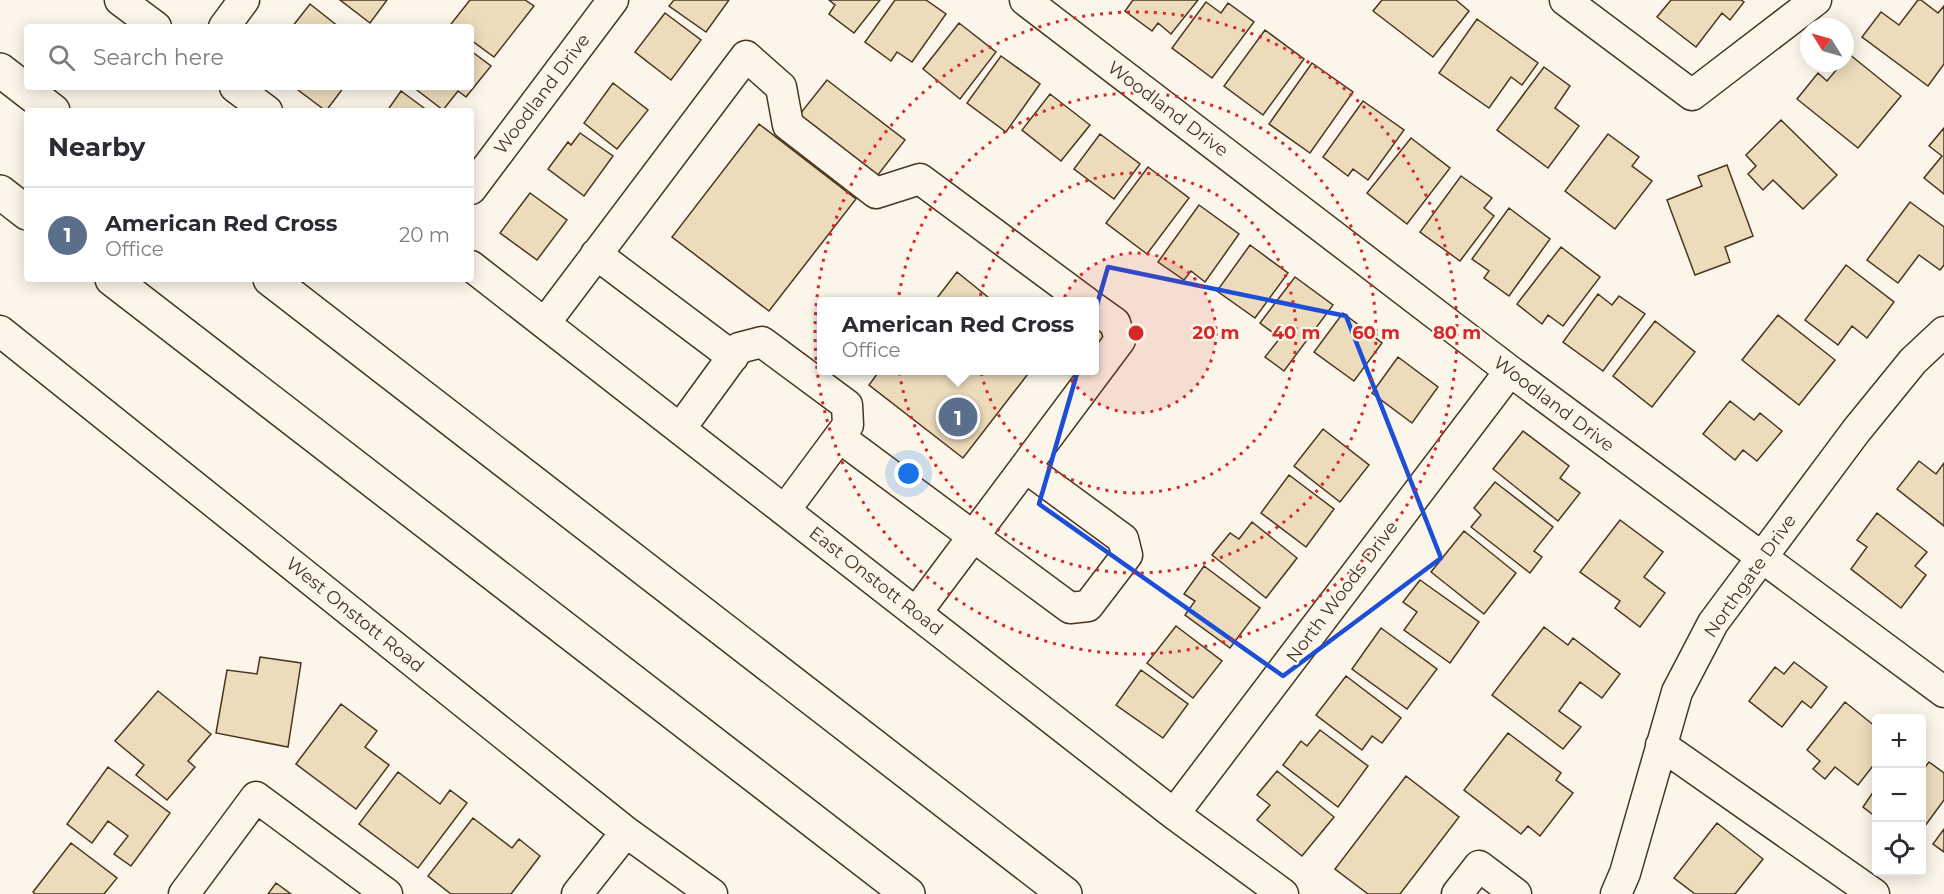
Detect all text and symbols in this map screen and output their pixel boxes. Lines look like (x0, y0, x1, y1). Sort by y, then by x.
north arrow (1800, 18, 1854, 72)
search box (24, 24, 474, 90)
street label: Woodland Drive (489, 29, 595, 159)
icon: search (45, 41, 78, 74)
text: Search here (93, 44, 224, 71)
street label: Woodland Drive (1103, 56, 1233, 162)
text: Nearby (48, 131, 145, 163)
text: American Red Cross (105, 210, 337, 237)
text: 1 (64, 223, 71, 247)
text: 20 m (399, 223, 450, 247)
text: Office (105, 237, 164, 261)
popup (817, 297, 1099, 375)
text: American Red Cross (842, 311, 1074, 338)
text: 20 m (1193, 322, 1239, 344)
text: 40 m (1272, 322, 1320, 344)
text: 60 m (1352, 322, 1400, 344)
text: 80 m (1433, 322, 1481, 344)
centre of rings (1126, 323, 1146, 343)
text: Office (842, 338, 901, 362)
street label: Woodland Drive (1489, 351, 1619, 457)
pin: 1 (938, 394, 978, 440)
your location (894, 459, 923, 488)
street label: Northgate Drive (1699, 510, 1801, 642)
street label: North Woods Drive (1281, 517, 1403, 667)
street label: East Onstott Road (805, 522, 947, 640)
street label: West Onstott Road (282, 553, 428, 677)
map controls (1872, 714, 1926, 876)
button: + (1872, 714, 1926, 768)
button: − (1872, 768, 1926, 822)
button: locate (1872, 822, 1926, 876)

